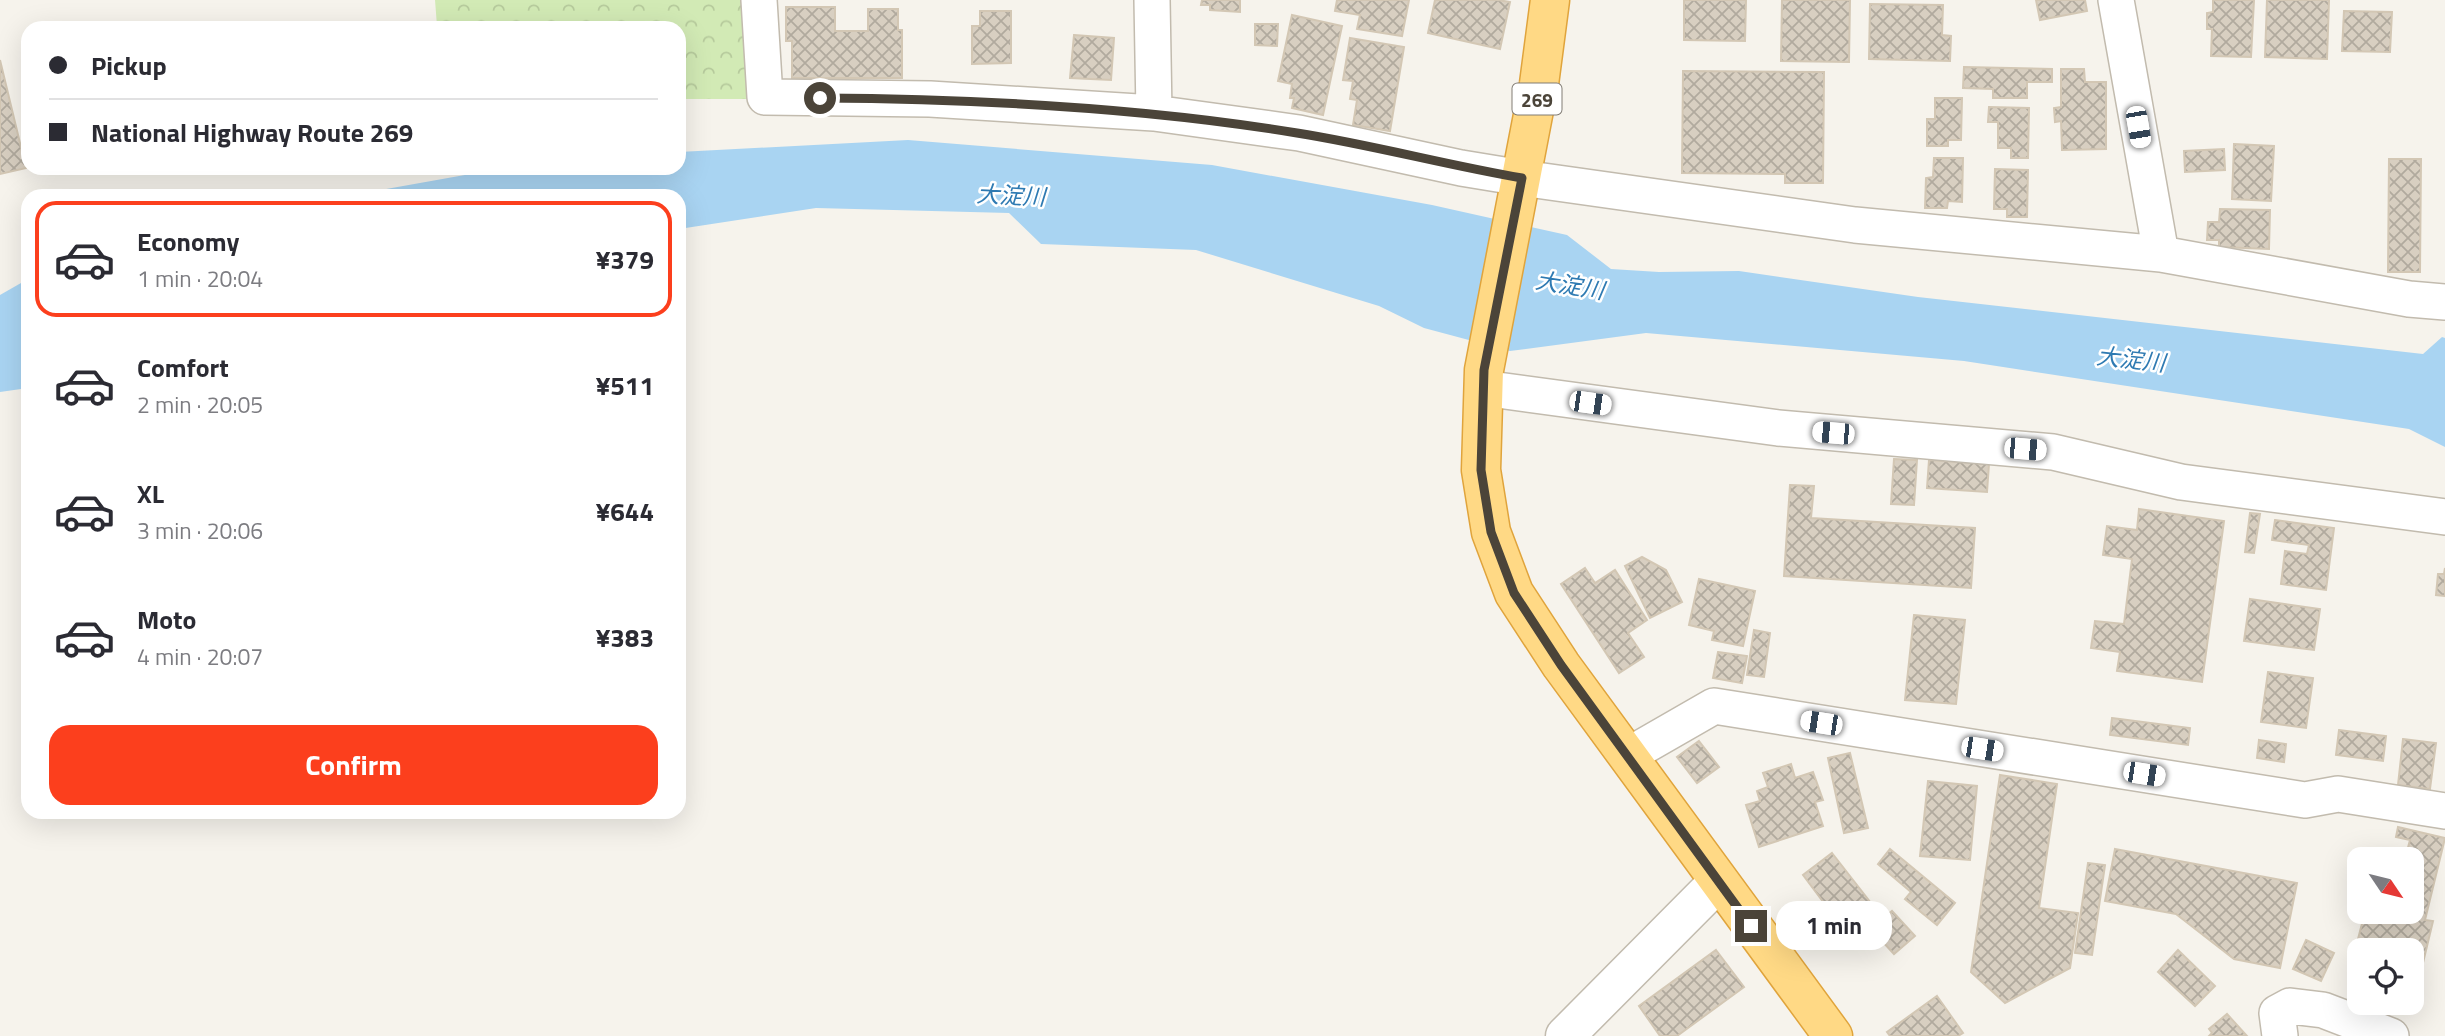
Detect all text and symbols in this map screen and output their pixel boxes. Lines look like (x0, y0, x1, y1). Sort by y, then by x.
text: Pickup (91, 46, 167, 85)
route start (804, 82, 836, 114)
road number: 269 (1512, 83, 1562, 114)
car (2125, 104, 2152, 150)
text: National Highway Route 269 (91, 113, 413, 152)
water label: 大淀川 (976, 176, 1049, 214)
text: Economy (137, 222, 239, 261)
icon: car (53, 228, 116, 291)
text: ¥379 (596, 240, 654, 279)
text: 1 min · 20:04 (137, 261, 263, 296)
water label: 大淀川 (1533, 262, 1610, 308)
water label: 大淀川 (2095, 338, 2170, 380)
text: Comfort (137, 348, 229, 387)
icon: car (53, 354, 116, 417)
text: ¥511 (596, 366, 654, 405)
text: 2 min · 20:05 (137, 387, 263, 422)
car (1568, 390, 1613, 416)
car (1812, 421, 1855, 445)
car (2004, 437, 2047, 461)
text: XL (137, 474, 164, 513)
icon: car (53, 480, 116, 543)
text: ¥644 (596, 492, 654, 531)
text: 3 min · 20:06 (137, 513, 263, 548)
text: Moto (137, 600, 196, 639)
icon: car (53, 606, 116, 669)
text: ¥383 (596, 618, 654, 657)
text: 4 min · 20:07 (137, 639, 263, 674)
car (1799, 709, 1844, 737)
button: Confirm (49, 725, 658, 805)
car (1960, 735, 2005, 763)
car (2122, 760, 2167, 788)
north arrow (2347, 847, 2424, 924)
map controls (2347, 847, 2424, 1015)
callout: 1 min (1776, 902, 1891, 950)
text: 1 min (1806, 908, 1862, 943)
route end (1735, 910, 1767, 942)
button: locate (2347, 938, 2424, 1015)

